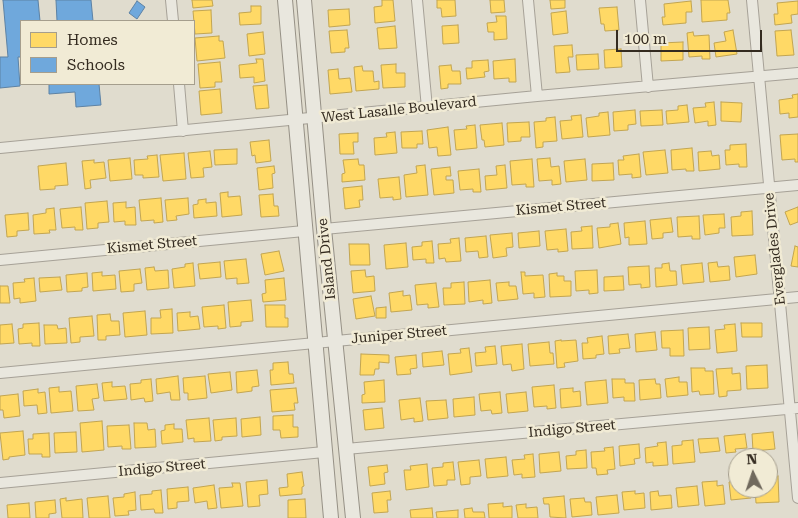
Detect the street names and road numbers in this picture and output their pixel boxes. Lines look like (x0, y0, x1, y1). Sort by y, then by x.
street label: West Lasalle Boulevard (321, 94, 477, 126)
street label: Everglades Drive (761, 192, 789, 306)
street label: Kismet Street (515, 195, 607, 219)
street label: Island Drive (314, 217, 340, 301)
street label: Kismet Street (106, 233, 198, 257)
street label: Juniper Street (350, 322, 448, 348)
street label: Indigo Street (528, 417, 616, 441)
street label: Indigo Street (118, 456, 206, 480)

